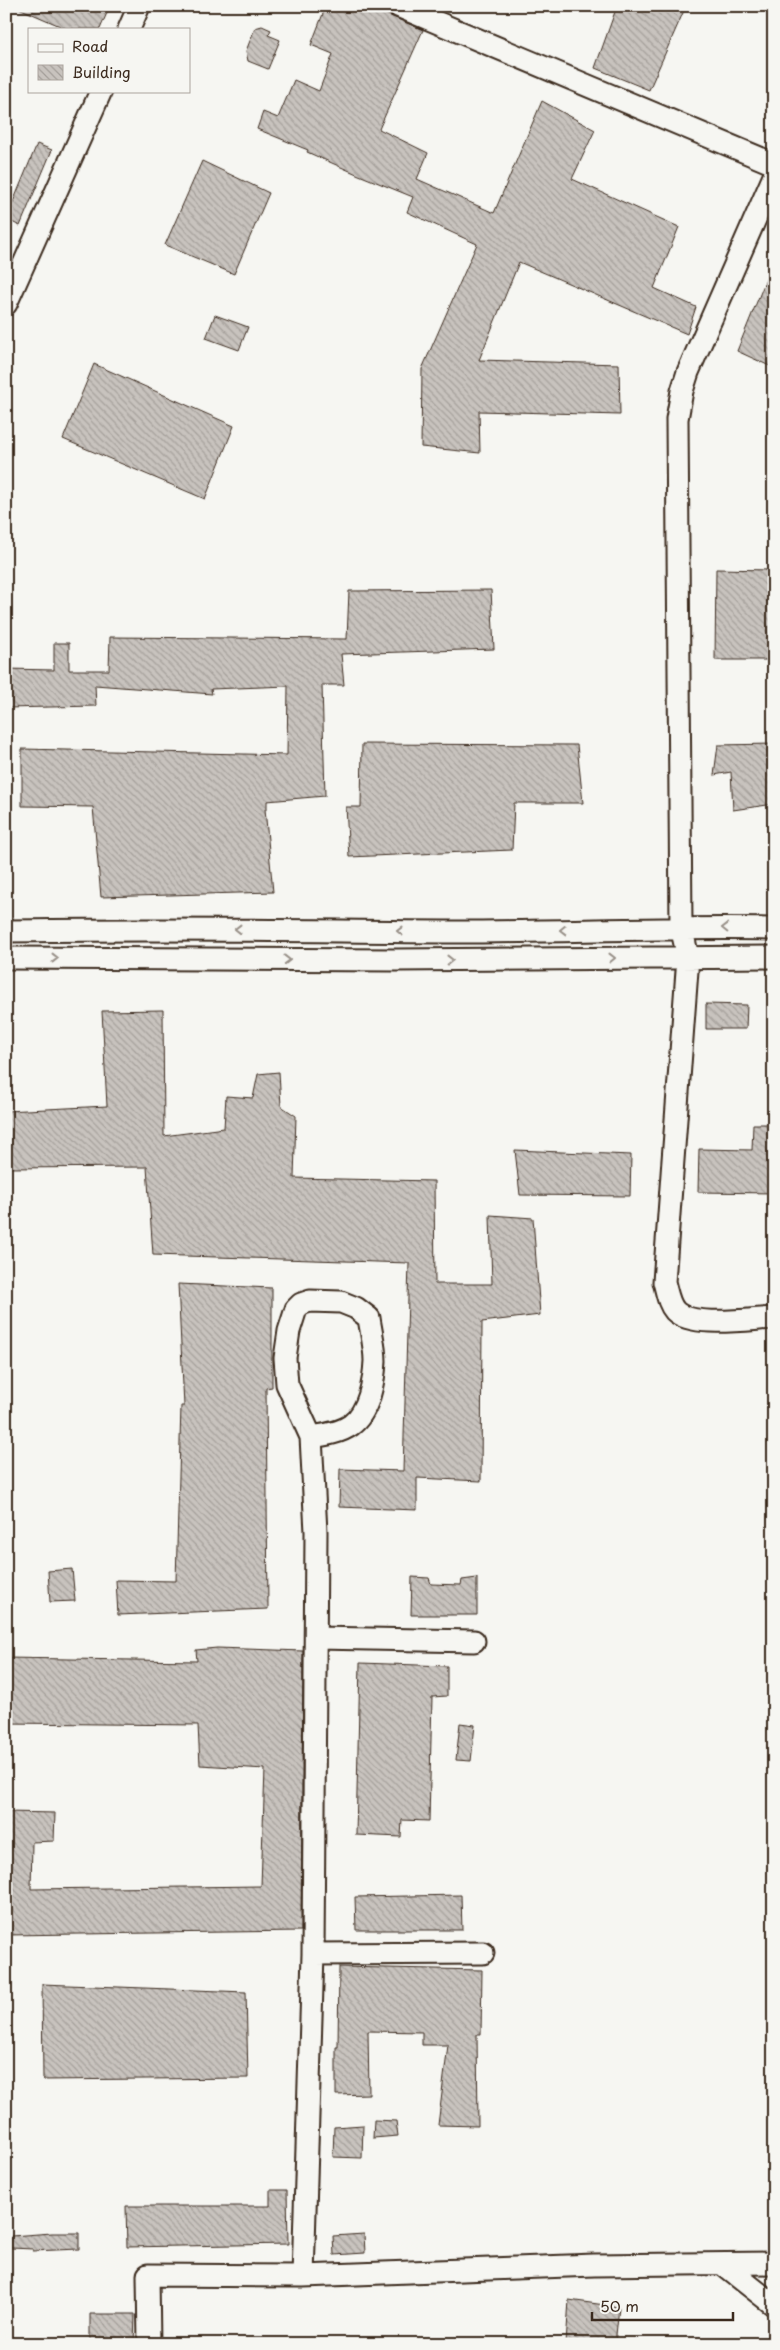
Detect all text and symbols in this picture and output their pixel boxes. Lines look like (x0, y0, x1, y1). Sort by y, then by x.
legend (28, 28, 190, 92)
text: Road (72, 34, 108, 57)
text: Building (72, 60, 131, 83)
one-way arrow (721, 923, 728, 933)
one-way arrow (233, 924, 241, 934)
one-way arrow (558, 924, 566, 935)
one-way arrow (396, 926, 404, 936)
one-way arrow (609, 952, 617, 963)
one-way arrow (52, 953, 59, 963)
one-way arrow (284, 955, 292, 965)
one-way arrow (446, 955, 454, 965)
scale bar (592, 2290, 734, 2322)
text: 50 m (600, 2294, 639, 2317)

